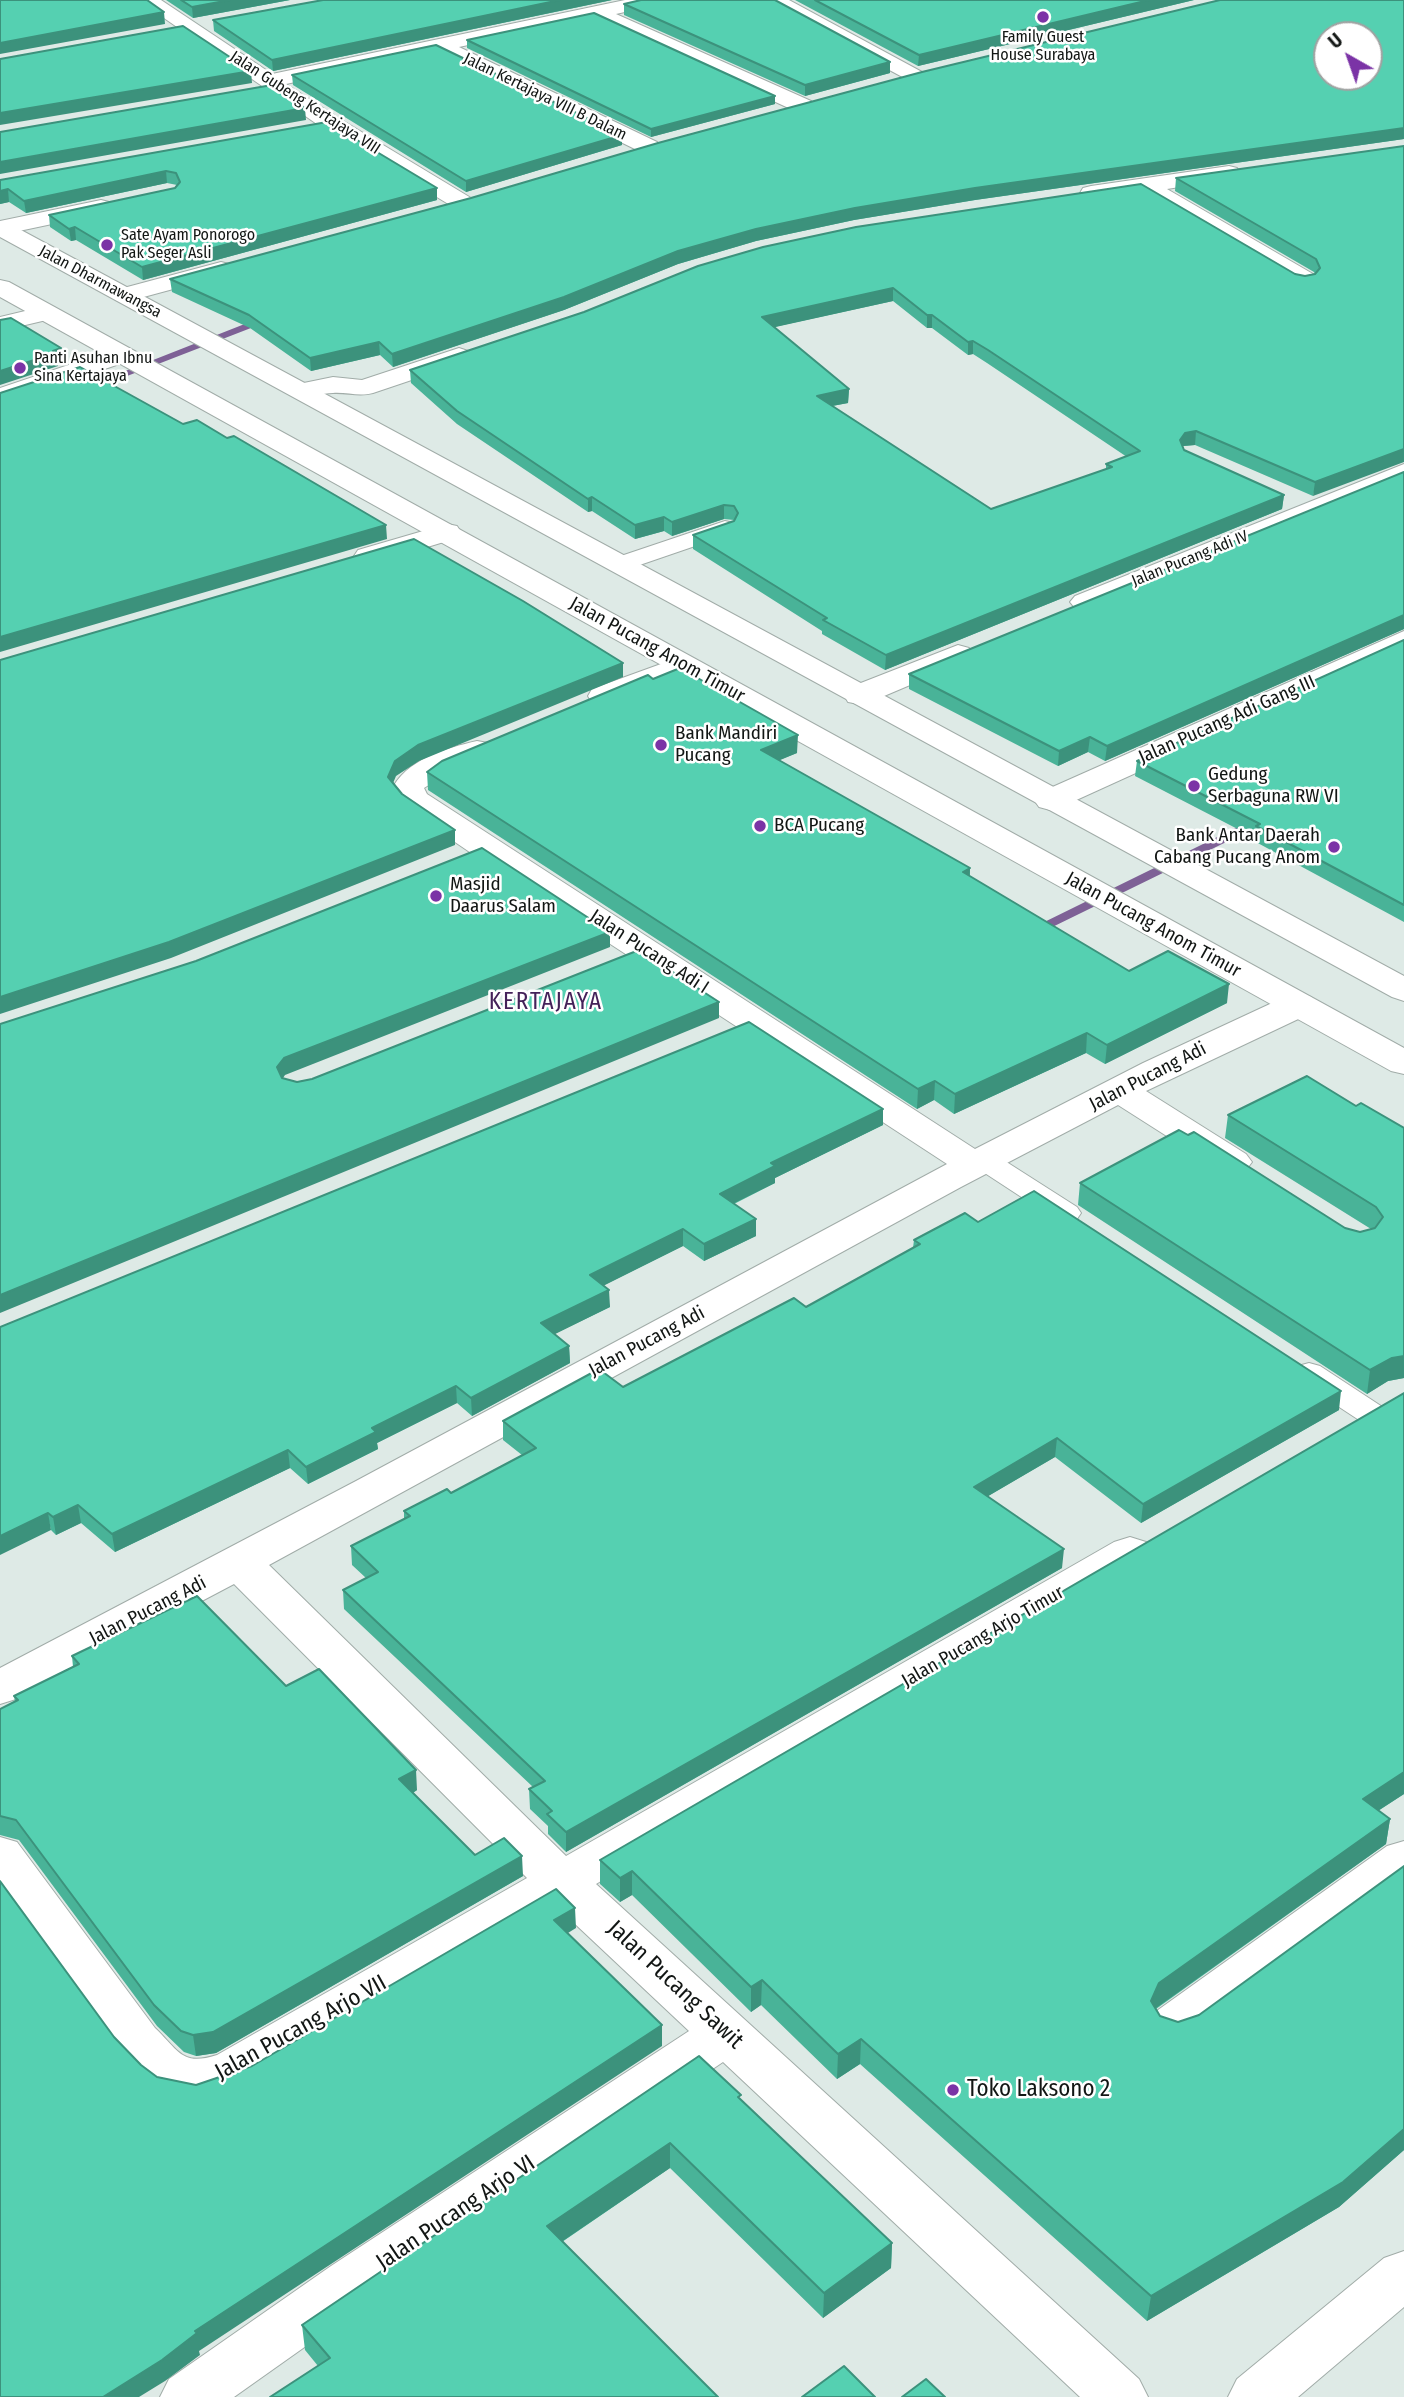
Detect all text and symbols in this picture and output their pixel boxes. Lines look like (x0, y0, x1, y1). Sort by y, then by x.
marker: Family Guest House Surabaya (1035, 9, 1051, 25)
north arrow (1313, 21, 1383, 91)
place label: Family Guest House Surabaya (991, 28, 1095, 66)
text: U (1324, 29, 1347, 53)
street label: Jalan Gubeng Kertajaya VIII (226, 47, 384, 159)
street label: Jalan Kertajaya VIII B Dalam (460, 49, 630, 145)
place label: Sate Ayam Ponorogo Pak Seger Asli (121, 226, 255, 264)
marker: Sate Ayam Ponorogo Pak Seger Asli (99, 237, 115, 253)
street label: Jalan Dharmawangsa (35, 242, 165, 322)
place label: Panti Asuhan Ibnu Sina Kertajaya (34, 349, 152, 387)
marker: Panti Asuhan Ibnu Sina Kertajaya (12, 360, 28, 376)
street label: Jalan Pucang Adi IV (1129, 527, 1251, 591)
street label: Jalan Pucang Anom Timur (565, 592, 749, 708)
street label: Jalan Pucang Adi Gang III (1135, 671, 1319, 769)
place label: Bank Mandiri Pucang (675, 723, 777, 767)
marker: Bank Mandiri Pucang (653, 737, 669, 753)
place label: Gedung Serbaguna RW VI (1208, 764, 1339, 808)
marker: Gedung Serbaguna RW VI (1186, 778, 1202, 794)
place label: BCA Pucang (774, 815, 864, 837)
marker: BCA Pucang (752, 818, 768, 834)
place label: Bank Antar Daerah Cabang Pucang Anom (1154, 825, 1320, 869)
marker: Bank Antar Daerah Cabang Pucang Anom (1326, 839, 1342, 855)
street label: Jalan Pucang Anom Timur (1061, 867, 1245, 983)
place label: Masjid Daarus Salam (450, 874, 556, 918)
marker: Masjid Daarus Salam (428, 888, 444, 904)
street label: Jalan Pucang Adi I (585, 905, 713, 999)
district label: KERTAJAYA (490, 989, 602, 1017)
street label: Jalan Pucang Adi (1086, 1038, 1210, 1116)
street label: Jalan Pucang Adi (585, 1302, 709, 1382)
street label: Jalan Pucang Adi (86, 1572, 210, 1650)
street label: Jalan Pucang Arjo Timur (898, 1581, 1068, 1693)
street label: Jalan Pucang Sawit (601, 1915, 749, 2055)
street label: Jalan Pucang Arjo VII (210, 1969, 392, 2087)
place label: Toko Laksono 2 (967, 2076, 1110, 2104)
marker: Toko Laksono 2 (945, 2082, 961, 2098)
street label: Jalan Pucang Arjo VI (371, 2150, 541, 2276)

